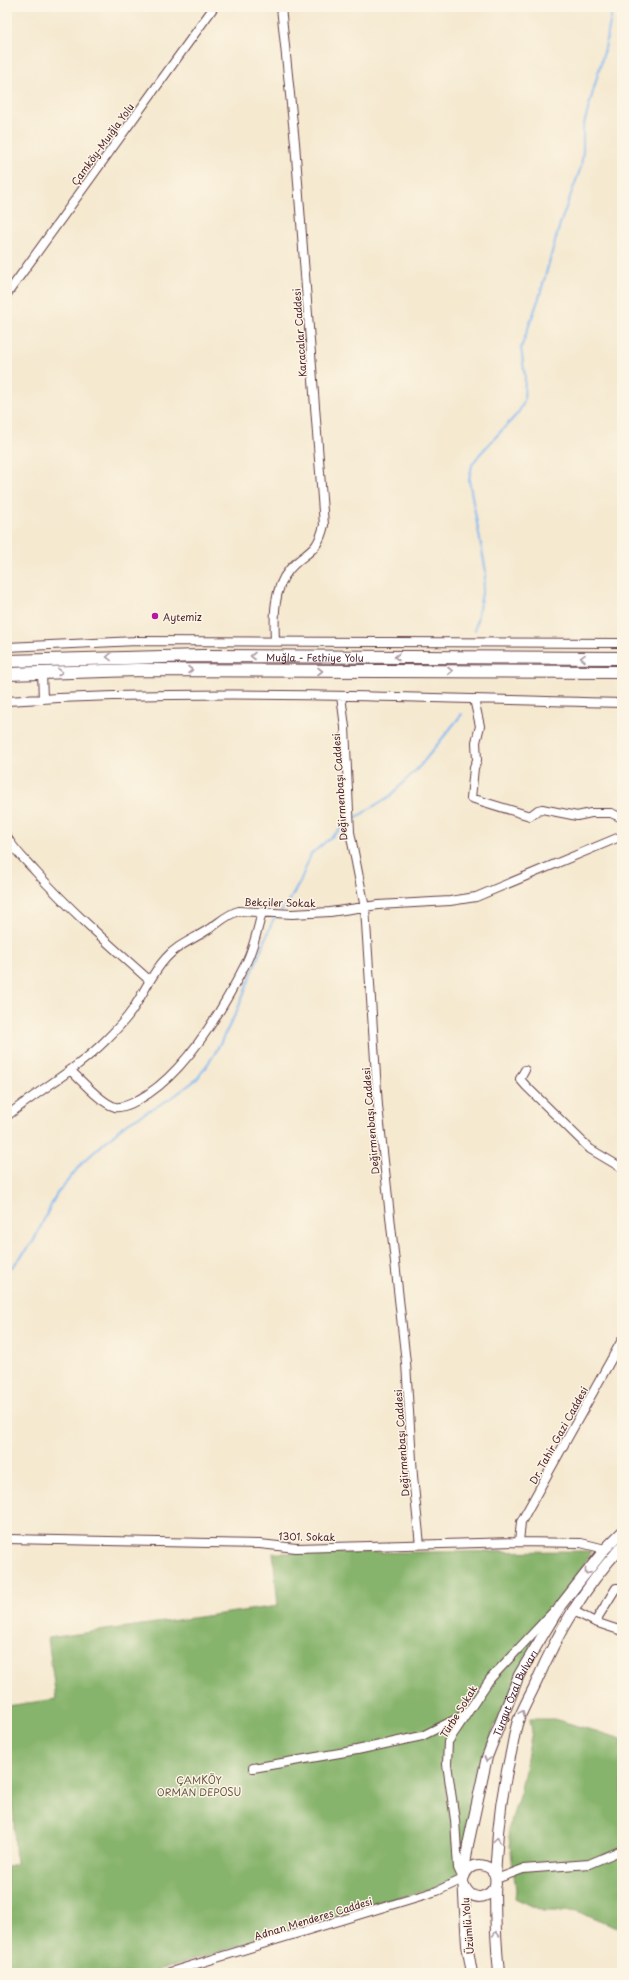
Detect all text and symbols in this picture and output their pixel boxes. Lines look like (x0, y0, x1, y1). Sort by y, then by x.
street label: Çamköy-Muığla Yolu (67, 100, 138, 189)
street label: Karacalar Caddesi (288, 288, 310, 378)
place label: Aytemiz (163, 609, 202, 625)
marker: Aytemiz (150, 611, 160, 621)
street label: Muğla - Fethiye Yolu (266, 649, 364, 664)
one-way arrow (250, 652, 256, 660)
one-way arrow (106, 653, 112, 661)
one-way arrow (394, 653, 400, 661)
one-way arrow (580, 653, 586, 662)
one-way arrow (187, 666, 193, 674)
one-way arrow (317, 666, 323, 675)
one-way arrow (447, 667, 453, 675)
one-way arrow (57, 668, 63, 676)
street label: Değirmenbaşı Caddesi (328, 733, 350, 841)
street label: Bekçiler Sokak (244, 894, 316, 910)
street label: Değirmenbaşı Caddesi (358, 1067, 382, 1175)
street label: Dr. Tahir Gazi Caddesi (525, 1383, 591, 1486)
street label: Değirmenbaşı Caddesi (390, 1389, 412, 1497)
street label: 1301. Sokak (278, 1528, 336, 1544)
one-way arrow (584, 1567, 591, 1575)
street label: Turgut Özal Bulvarı (488, 1646, 540, 1738)
street label: Türbe Sokak (436, 1681, 480, 1740)
one-way arrow (517, 1710, 525, 1718)
one-way arrow (483, 1756, 491, 1763)
park label: ÇAMKÖY ORMAN DEPOSU (157, 1772, 241, 1799)
one-way arrow (492, 1837, 501, 1843)
street label: Adnan Menderes Caddesi (252, 1893, 374, 1943)
street label: Üzümlü Yolu (457, 1897, 477, 1955)
one-way arrow (492, 1931, 500, 1937)

